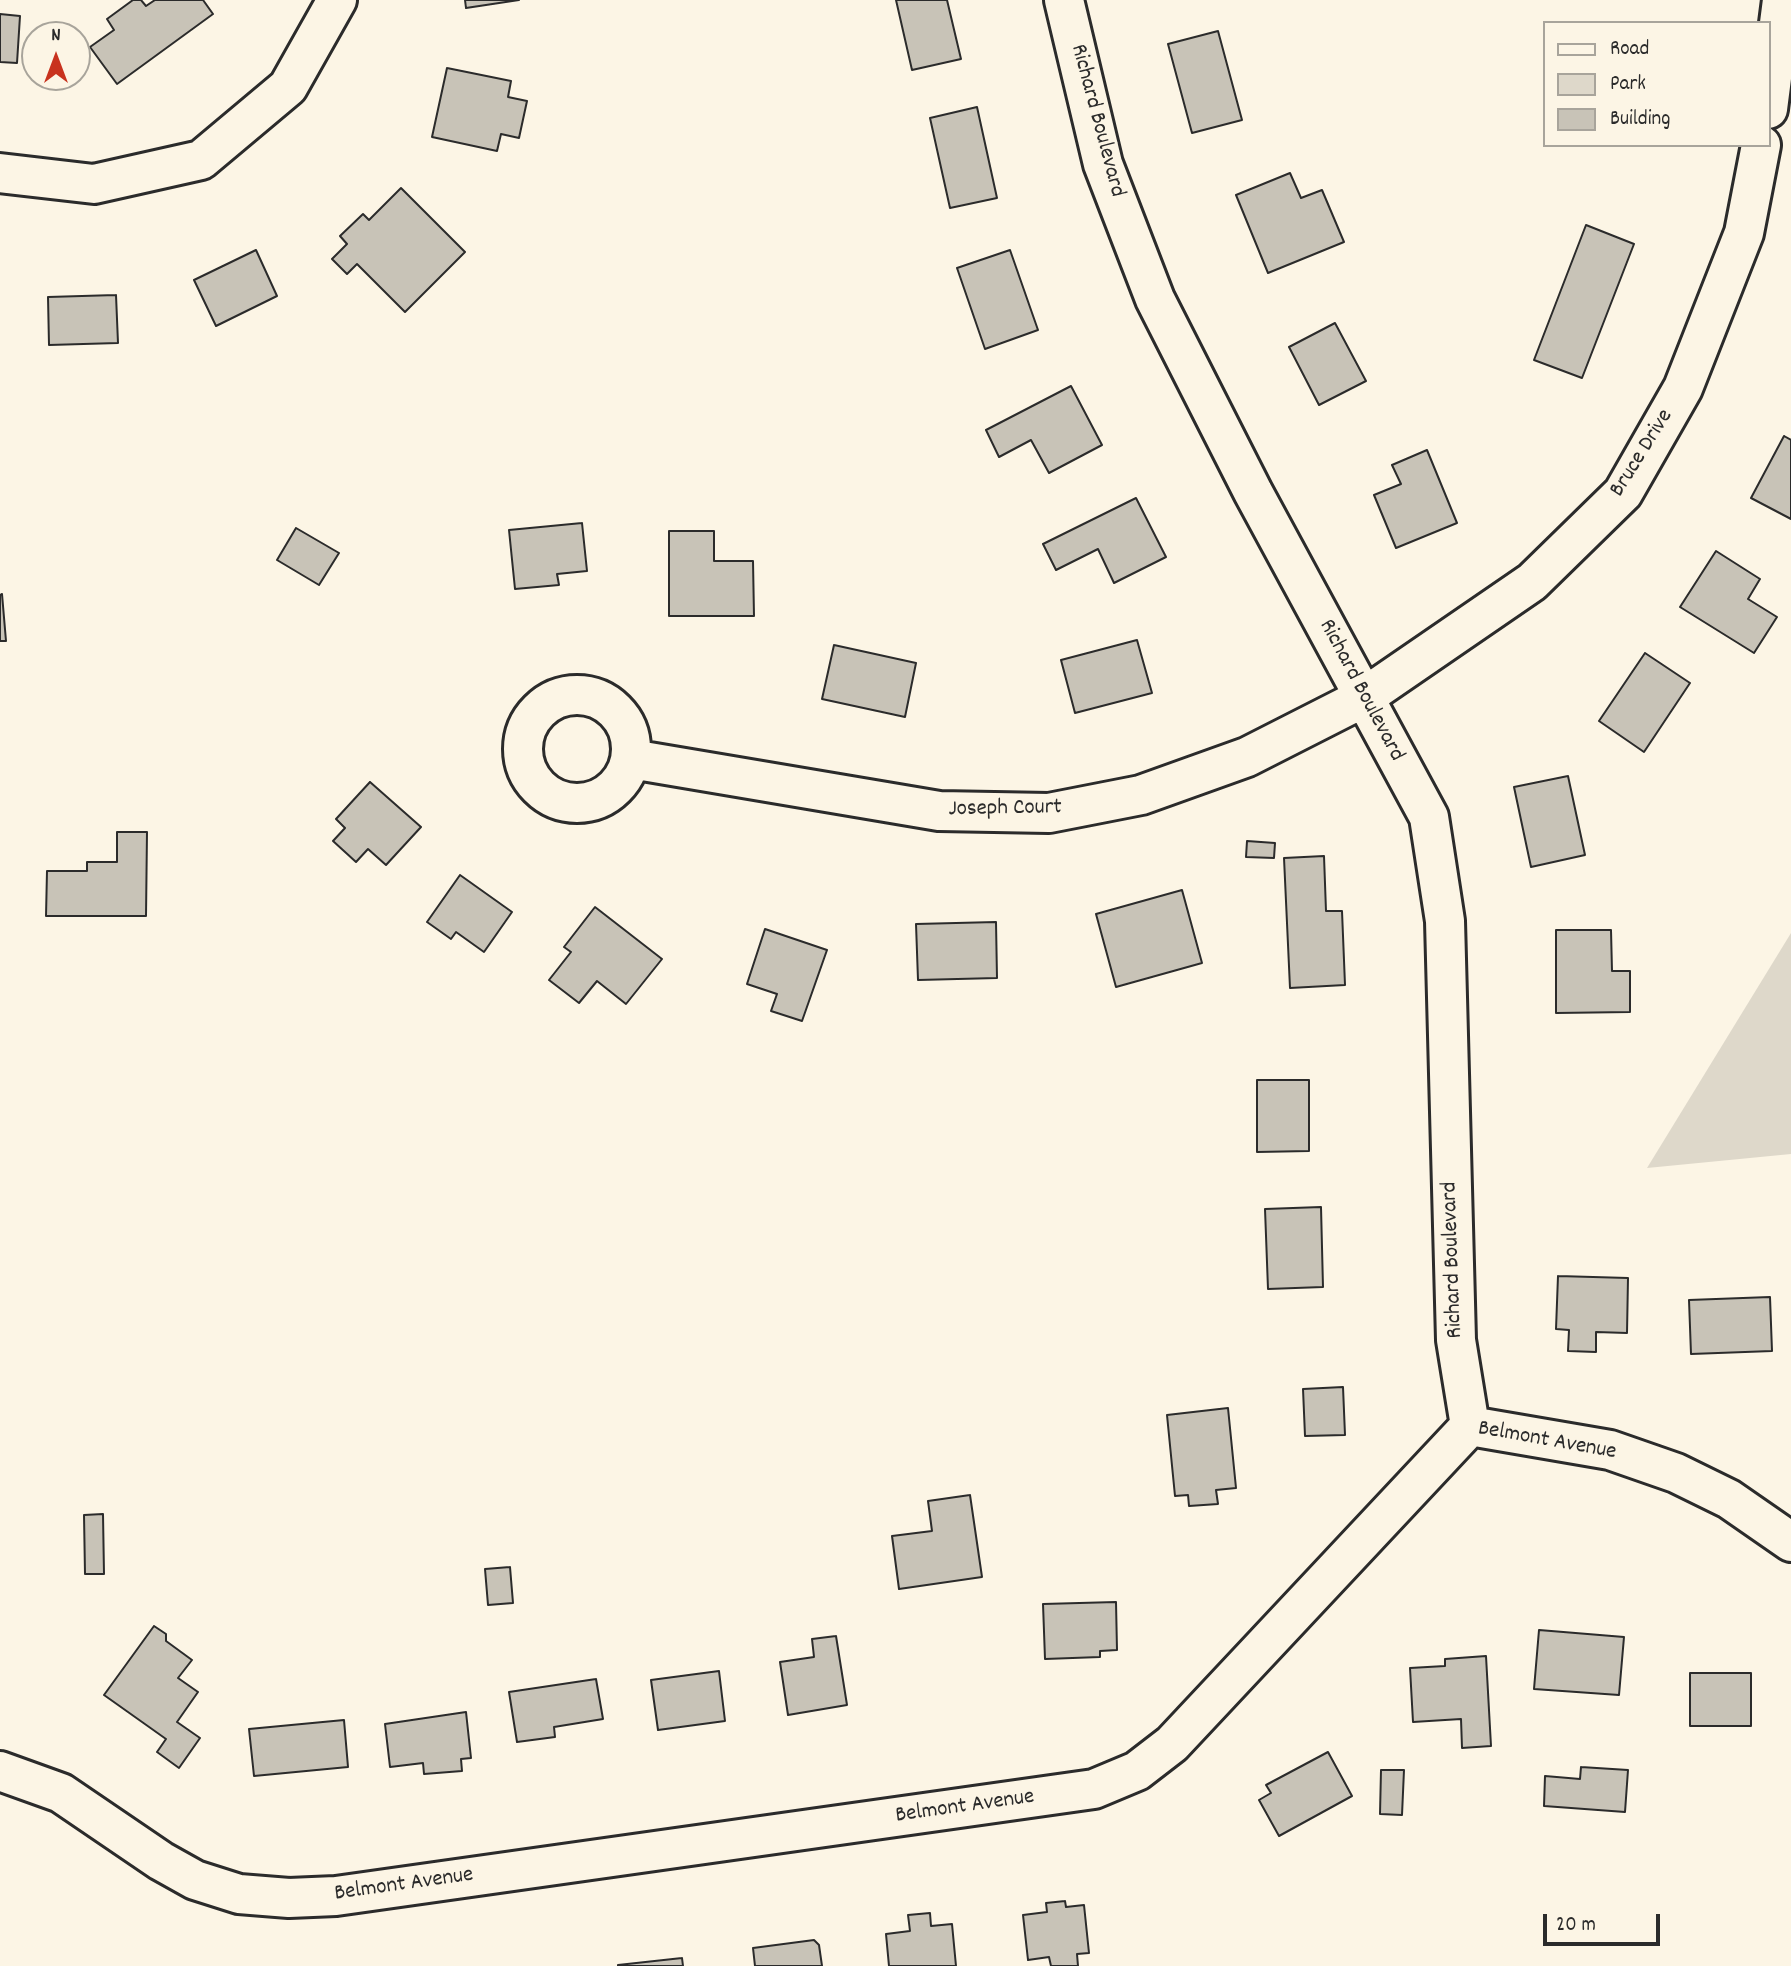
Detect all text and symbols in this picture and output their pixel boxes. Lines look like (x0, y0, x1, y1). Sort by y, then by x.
north arrow (21, 21, 91, 91)
legend (1542, 21, 1770, 147)
text: N (51, 23, 61, 50)
text: Road (1610, 35, 1649, 65)
street label: Richard Boulevard (1062, 42, 1130, 200)
text: Park (1610, 70, 1646, 100)
text: Building (1610, 105, 1670, 135)
street label: Bruce Drive (1605, 405, 1681, 503)
street label: Richard Boulevard (1311, 615, 1409, 767)
street label: Joseph Court (948, 795, 1062, 825)
street label: Richard Boulevard (1437, 1181, 1471, 1339)
street label: Belmont Avenue (1476, 1416, 1618, 1468)
street label: Belmont Avenue (894, 1785, 1036, 1831)
street label: Belmont Avenue (333, 1863, 475, 1909)
scale bar (1546, 1899, 1663, 1943)
text: 20 m (1556, 1911, 1596, 1941)

